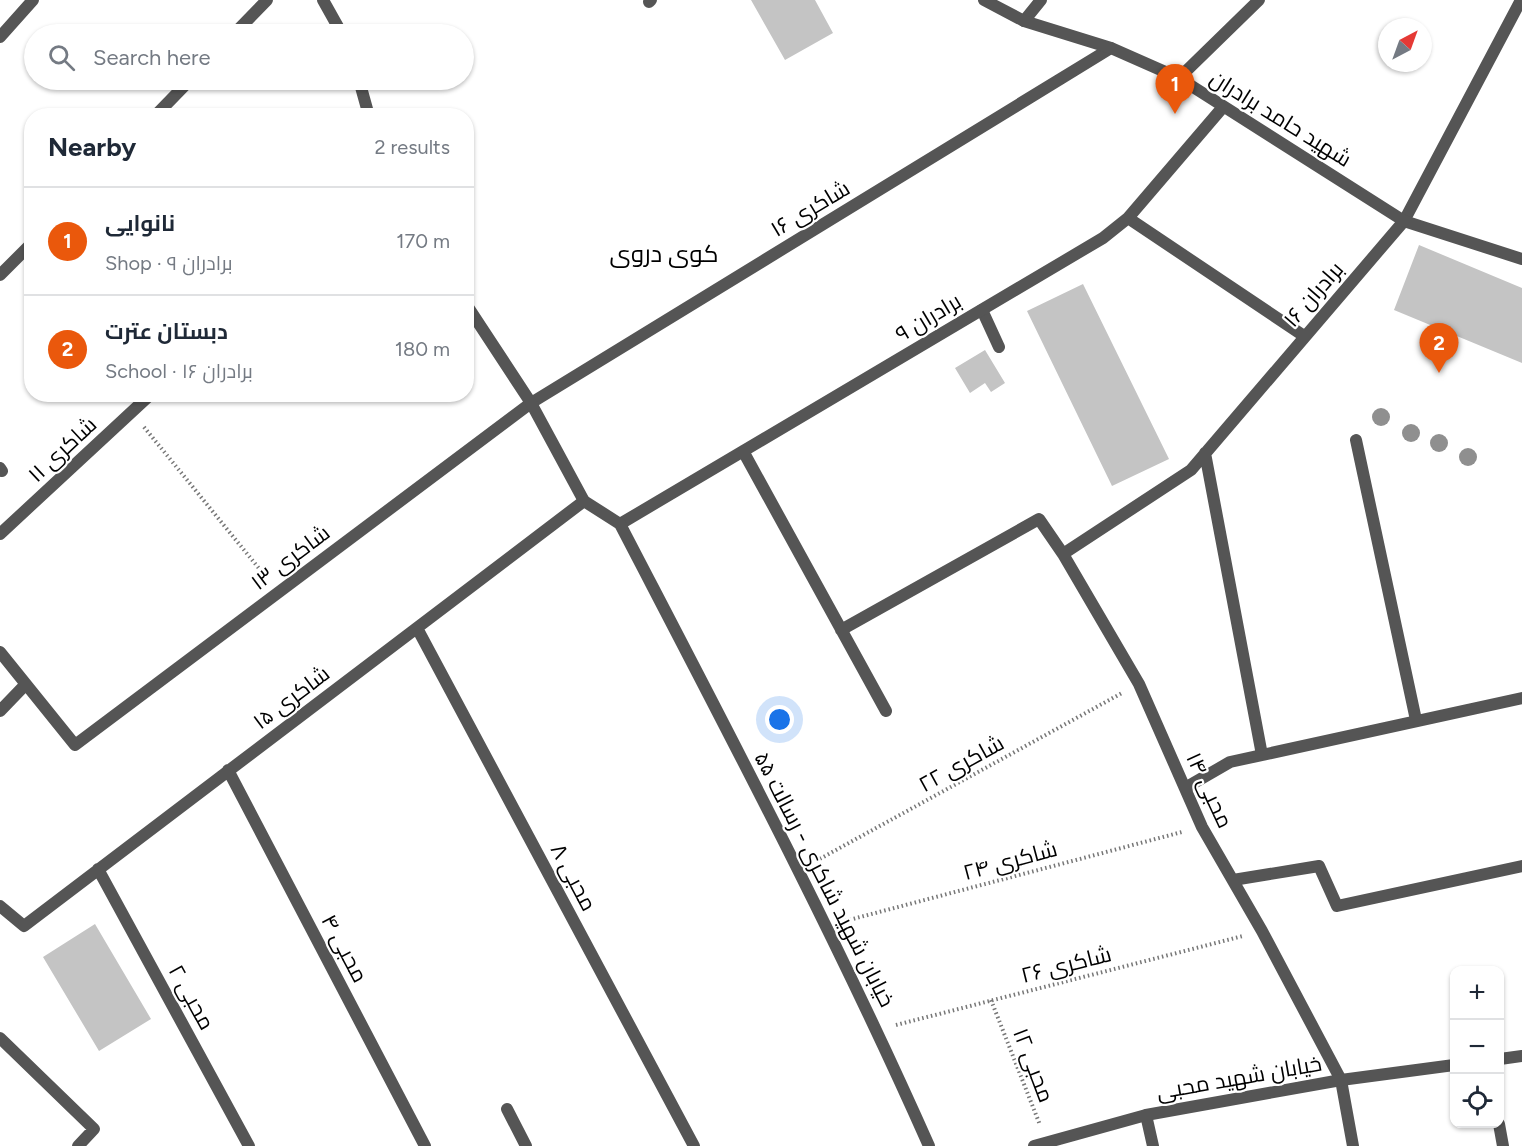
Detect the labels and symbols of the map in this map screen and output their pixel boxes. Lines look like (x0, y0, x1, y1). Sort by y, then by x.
north arrow (1378, 18, 1432, 72)
pin: 1 (1156, 64, 1194, 114)
street label: شهید حامد برادران (1205, 64, 1356, 173)
street label: شاکری ۱۶ (766, 174, 855, 243)
district label: کوی دروی (610, 239, 718, 268)
street label: برادران ۱۶ (1278, 256, 1349, 333)
street label: برادران ۹ (890, 287, 966, 348)
pin: 2 (1420, 324, 1458, 373)
street label: شاکری ۱۱ (22, 411, 102, 488)
street label: شاکری ۱۳ (245, 519, 335, 596)
street label: شاکری ۱۵ (248, 660, 335, 735)
your location (765, 705, 794, 734)
street label: شاکری ۲۲ (914, 729, 1009, 798)
street label: خیابان شهید شاکری - رسالت ۵۵ (748, 747, 901, 1011)
street label: محبی ۱۴ (1180, 748, 1239, 832)
street label: شاکری ۲۴ (960, 835, 1060, 886)
street label: محبی ۸ (545, 839, 602, 916)
street label: محبی ۴ (315, 910, 374, 987)
street label: شاکری ۲۶ (1018, 940, 1114, 989)
street label: محبی ۲ (163, 960, 220, 1035)
street label: محبی ۱۲ (1007, 1024, 1060, 1106)
street label: خیابان شهید محبی (1154, 1050, 1324, 1105)

